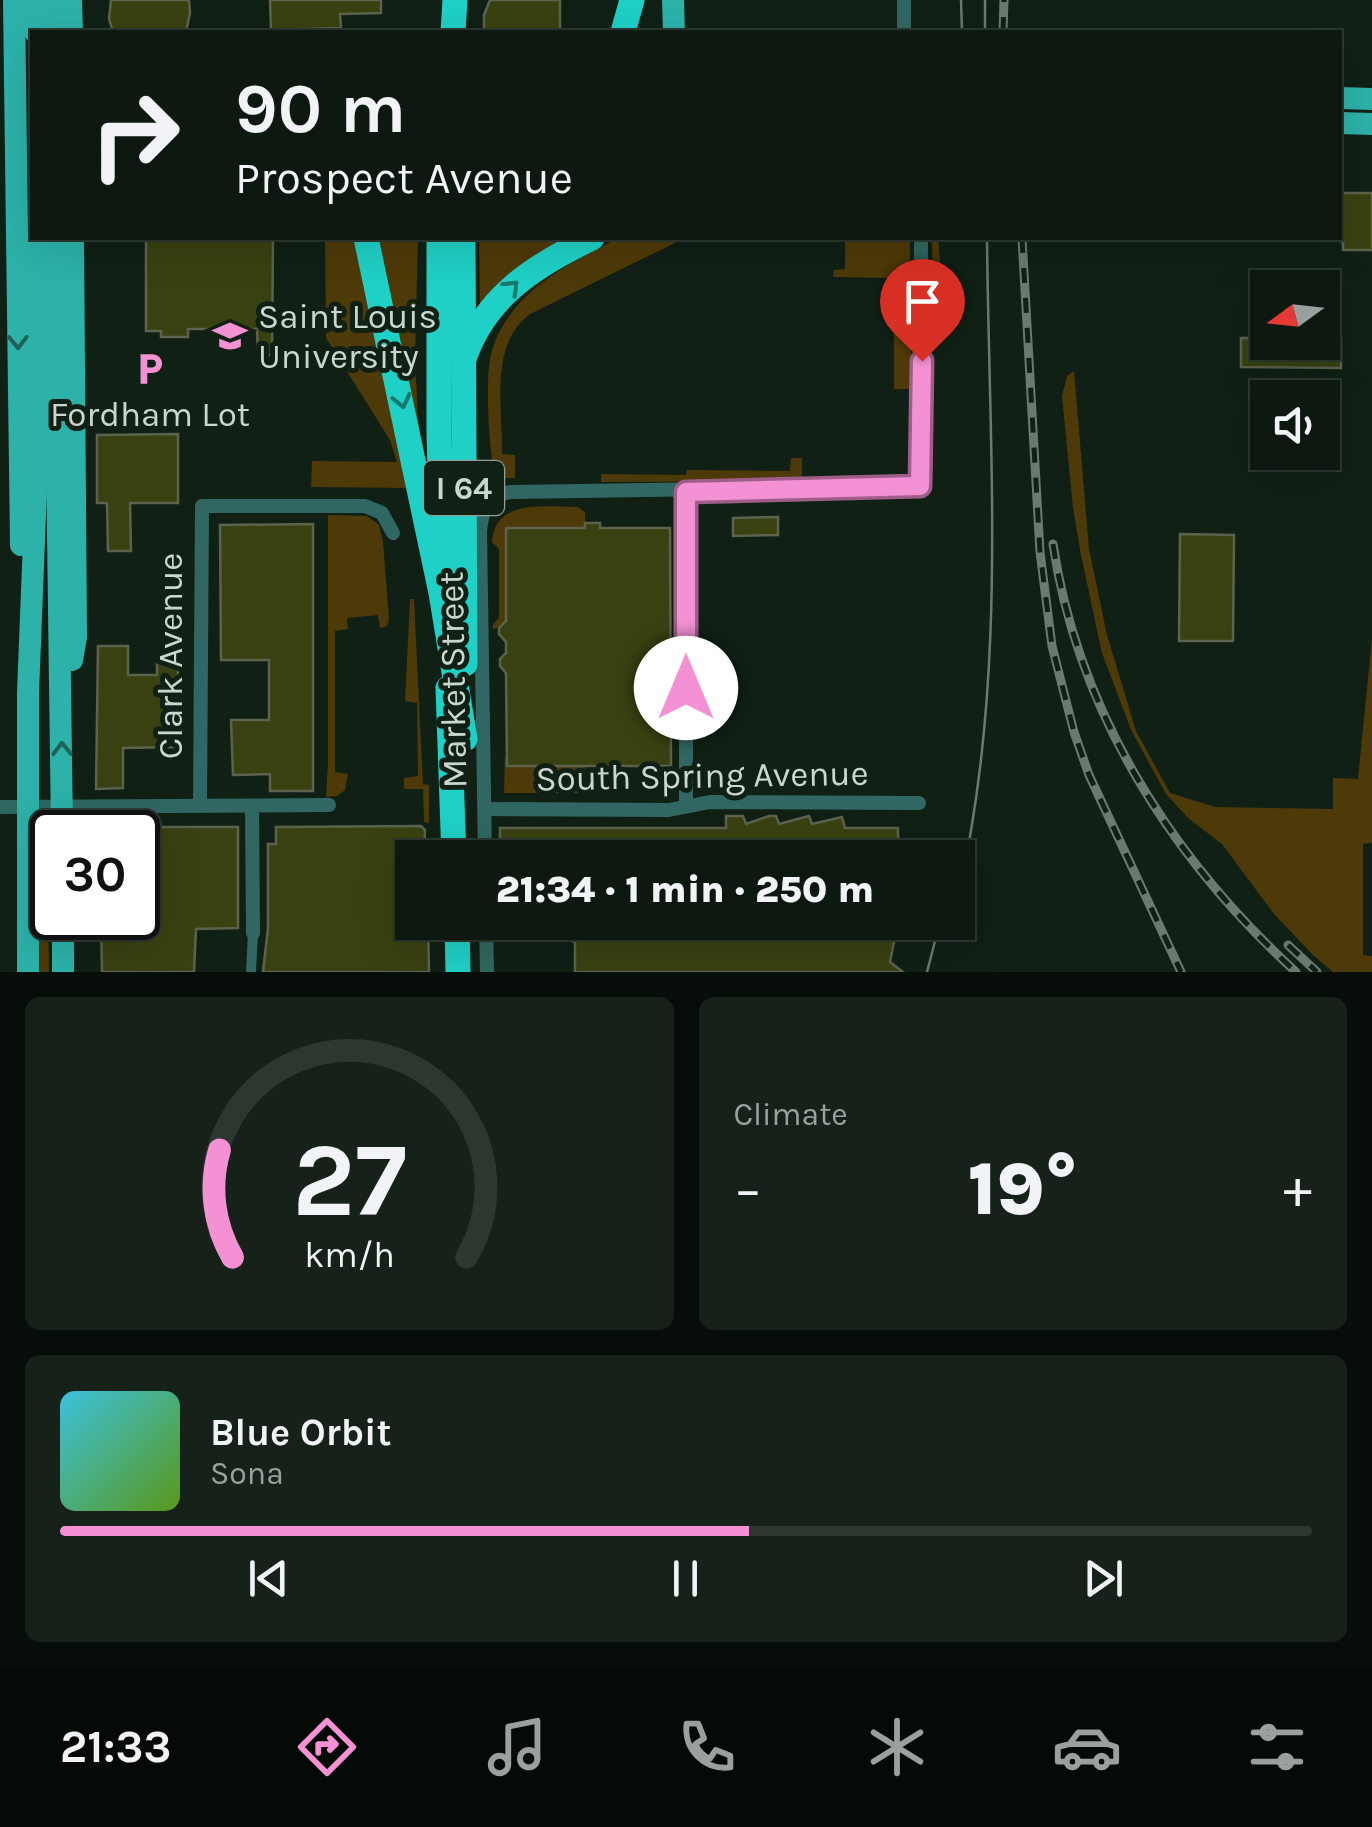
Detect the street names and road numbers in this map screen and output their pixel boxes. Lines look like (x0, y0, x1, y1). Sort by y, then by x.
road number: I 64 (424, 461, 504, 515)
street label: Clark Avenue (150, 553, 191, 759)
street label: Market Street (431, 571, 475, 789)
street label: South Spring Avenue (535, 753, 869, 799)

